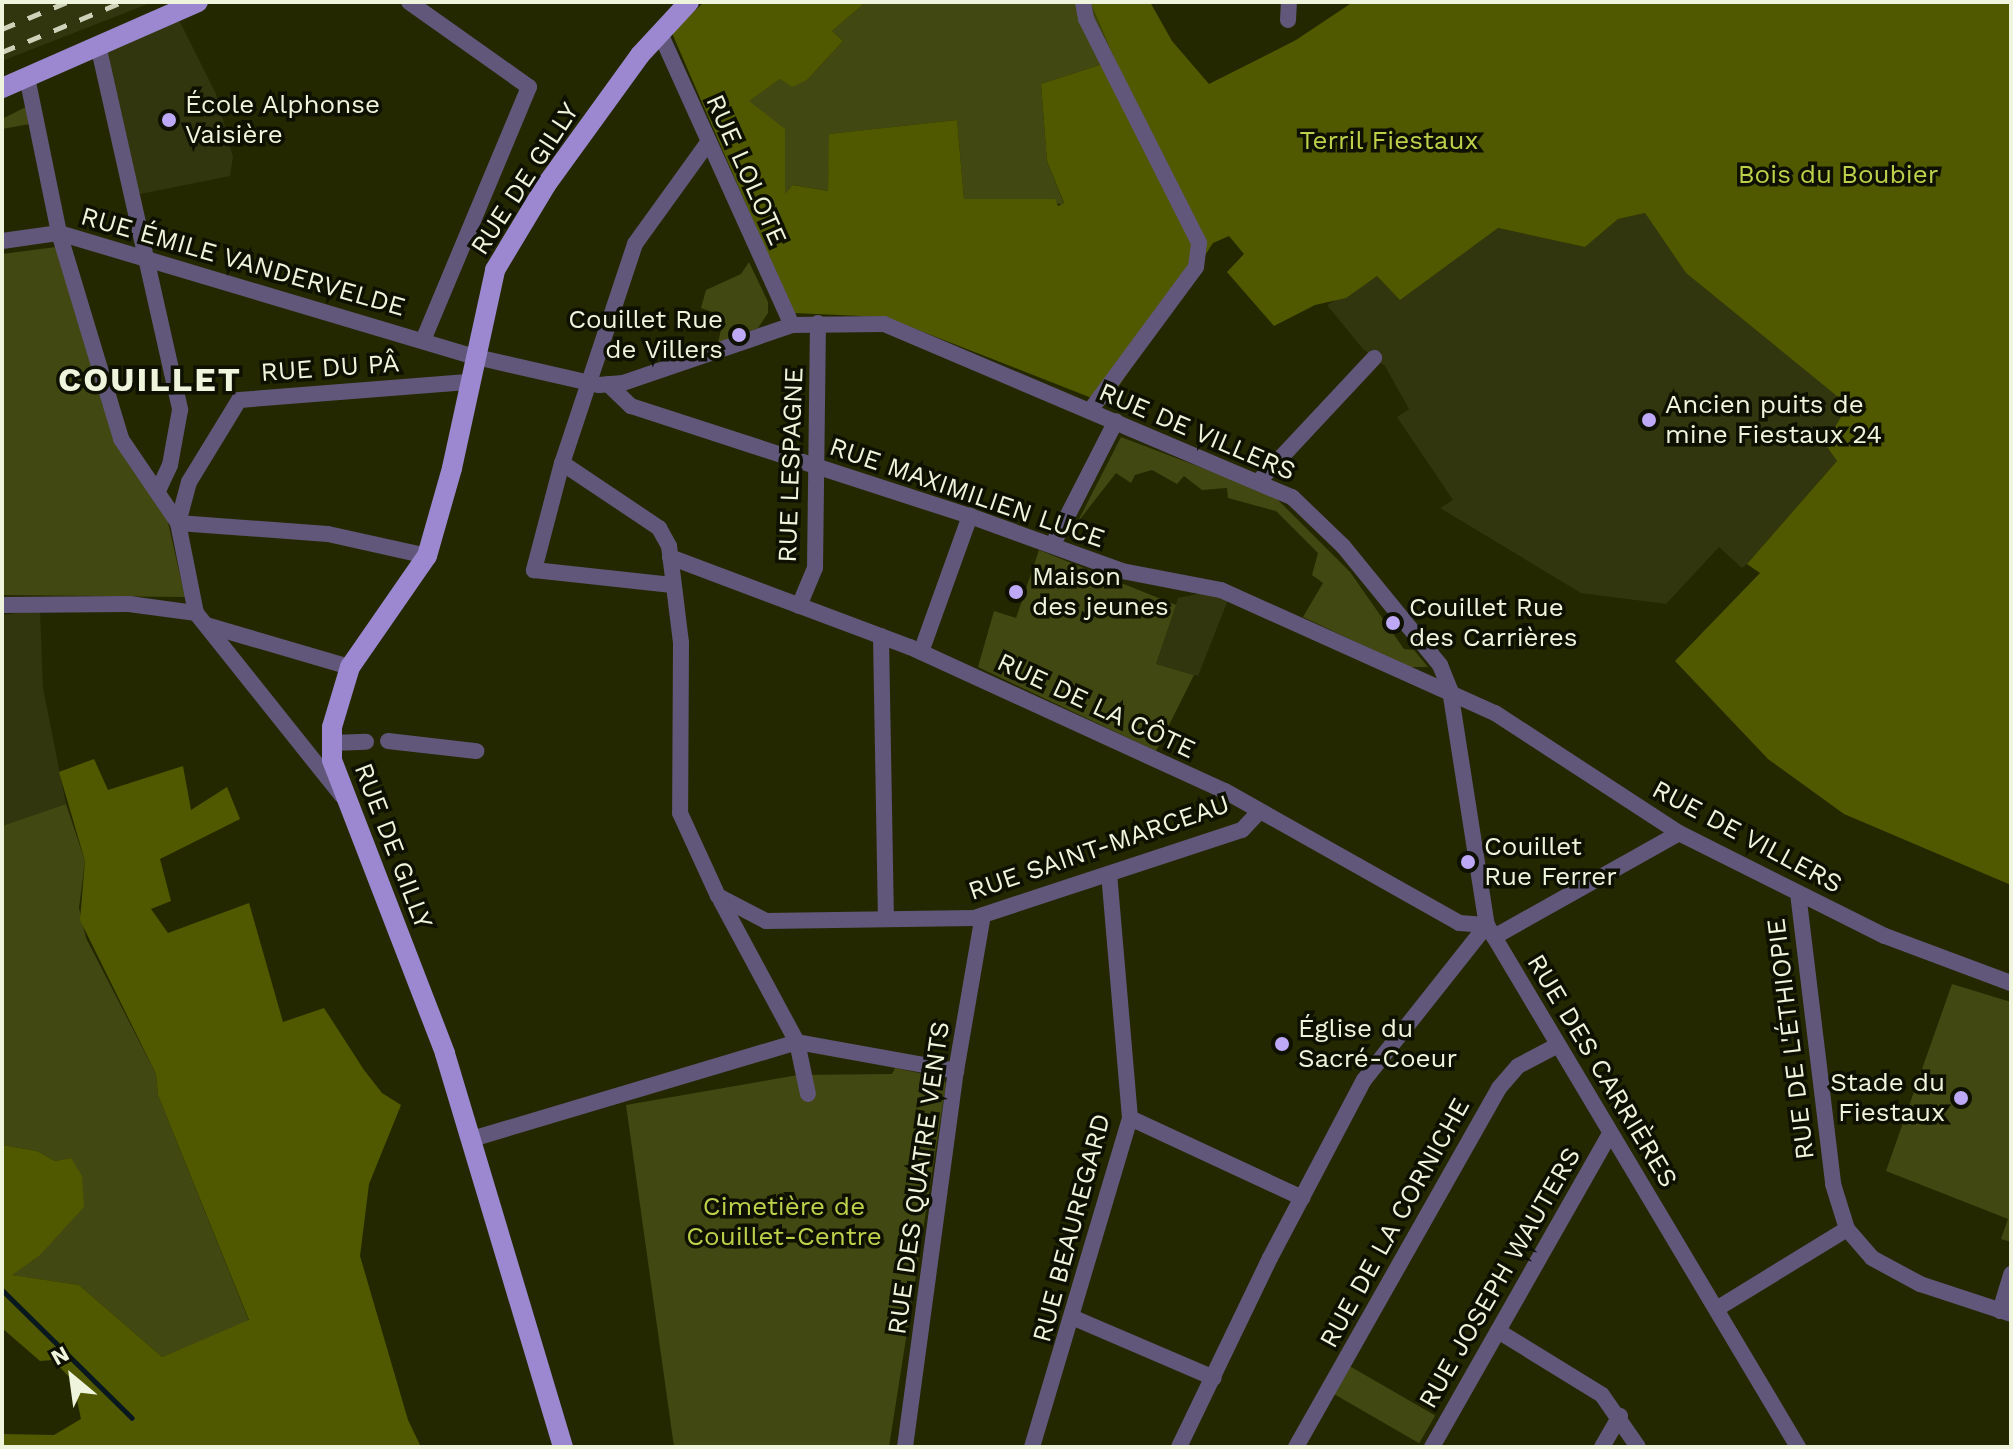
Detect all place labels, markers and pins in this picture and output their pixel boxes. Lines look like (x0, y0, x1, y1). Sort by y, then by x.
place label: École Alphonse Vaisière (185, 89, 381, 150)
marker: École Alphonse Vaisière (160, 111, 178, 129)
place label: Couillet Rue de Villers (568, 304, 723, 366)
marker: Couillet Rue de Villers (730, 326, 748, 344)
place label: Ancien puits de mine Fiestaux 24 (1665, 389, 1883, 450)
marker: Ancien puits de mine Fiestaux 24 (1640, 411, 1658, 429)
place label: Maison des jeunes (1032, 561, 1169, 622)
marker: Maison des jeunes (1007, 583, 1025, 601)
place label: Couillet Rue des Carrières (1409, 592, 1577, 654)
marker: Couillet Rue des Carrières (1384, 614, 1402, 632)
place label: Couillet Rue Ferrer (1484, 831, 1617, 892)
marker: Couillet Rue Ferrer (1459, 853, 1477, 871)
place label: Église du Sacré-Coeur (1298, 1013, 1457, 1074)
marker: Église du Sacré-Coeur (1273, 1035, 1291, 1053)
place label: Stade du Fiestaux (1830, 1067, 1945, 1128)
marker: Stade du Fiestaux (1952, 1089, 1970, 1107)

